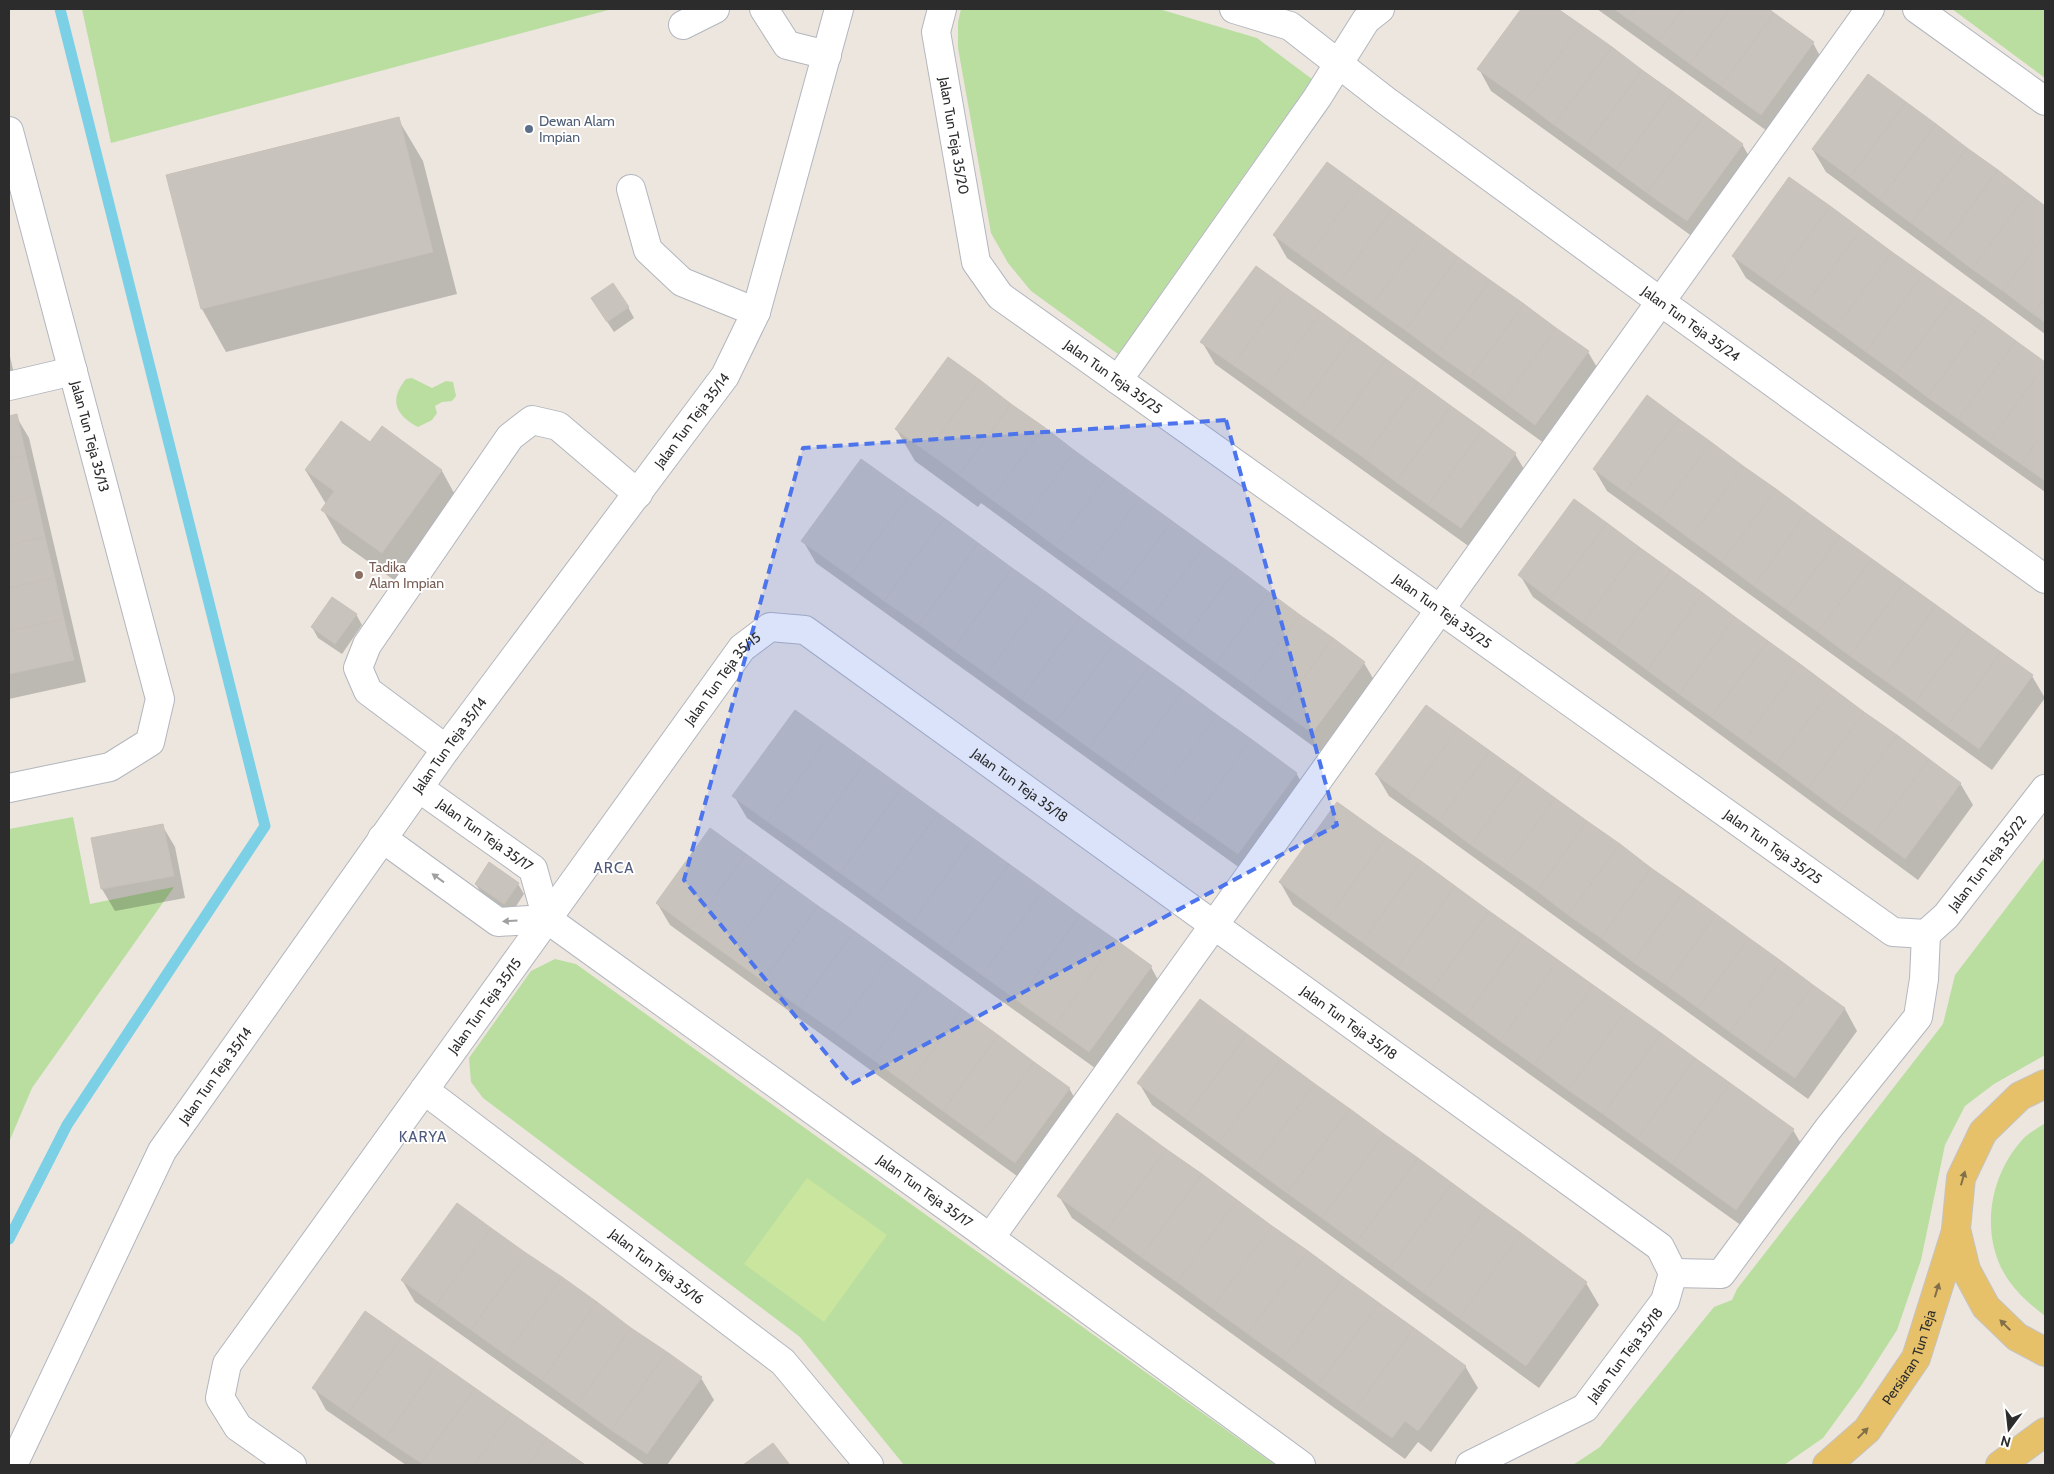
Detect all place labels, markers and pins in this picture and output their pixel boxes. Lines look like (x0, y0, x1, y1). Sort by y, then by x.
place label: Dewan Alam Impian (539, 112, 615, 146)
marker: Dewan Alam Impian (523, 123, 535, 135)
place label: Tadika Alam Impian (369, 558, 444, 592)
marker: Tadika Alam Impian (353, 569, 365, 581)

